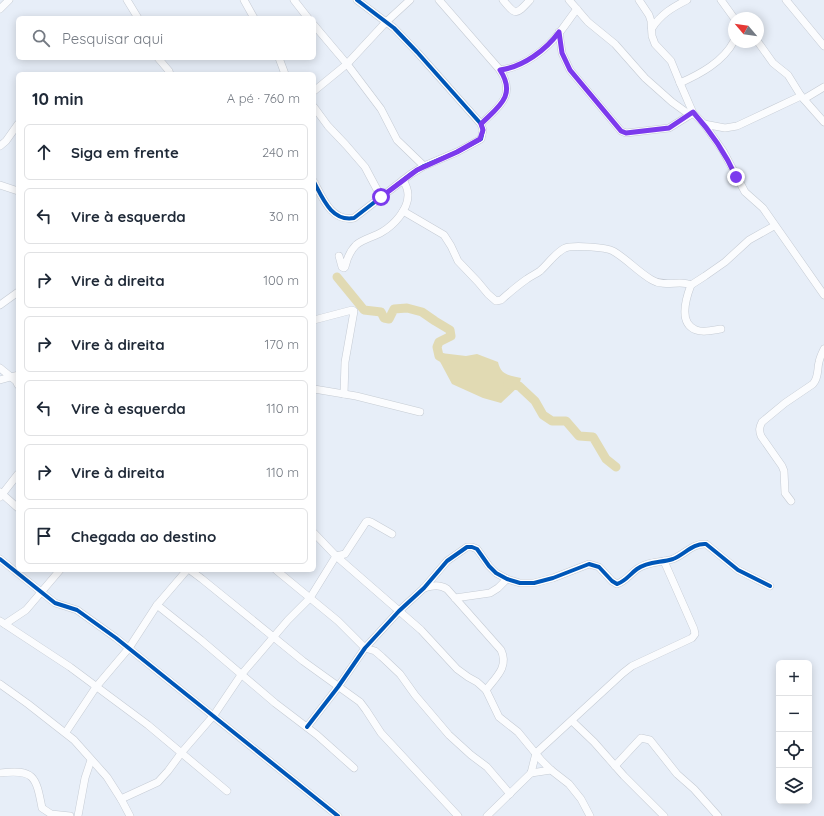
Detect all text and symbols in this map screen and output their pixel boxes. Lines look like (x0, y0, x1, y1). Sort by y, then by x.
north arrow (728, 12, 764, 48)
search box (16, 16, 316, 60)
icon: search (30, 27, 52, 49)
text: Pesquisar aqui (62, 29, 163, 48)
text: 10 min (32, 88, 84, 109)
text: A pé · 760 m (227, 90, 300, 106)
icon: ahead (33, 141, 55, 163)
text: Siga em frente (71, 143, 179, 162)
text: 240 m (262, 144, 299, 160)
route end (727, 168, 745, 186)
route start (372, 188, 390, 206)
icon: left (33, 205, 55, 227)
text: Vire à esquerda (71, 207, 186, 226)
text: 30 m (269, 208, 299, 224)
icon: right (33, 269, 55, 291)
text: Vire à direita (71, 271, 165, 290)
text: 100 m (263, 272, 299, 288)
icon: right (33, 333, 55, 355)
text: Vire à direita (71, 335, 165, 354)
text: 170 m (264, 336, 299, 352)
icon: left (33, 397, 55, 419)
text: Vire à esquerda (71, 399, 186, 418)
text: 110 m (266, 400, 299, 416)
icon: right (33, 461, 55, 483)
text: Vire à direita (71, 463, 165, 482)
text: 110 m (266, 464, 299, 480)
icon: arrive (33, 525, 55, 547)
text: Chegada ao destino (71, 527, 216, 546)
map controls (776, 660, 812, 804)
button: + (776, 660, 812, 696)
button: − (776, 696, 812, 732)
button: locate (776, 732, 812, 768)
button: layers (776, 768, 812, 804)

